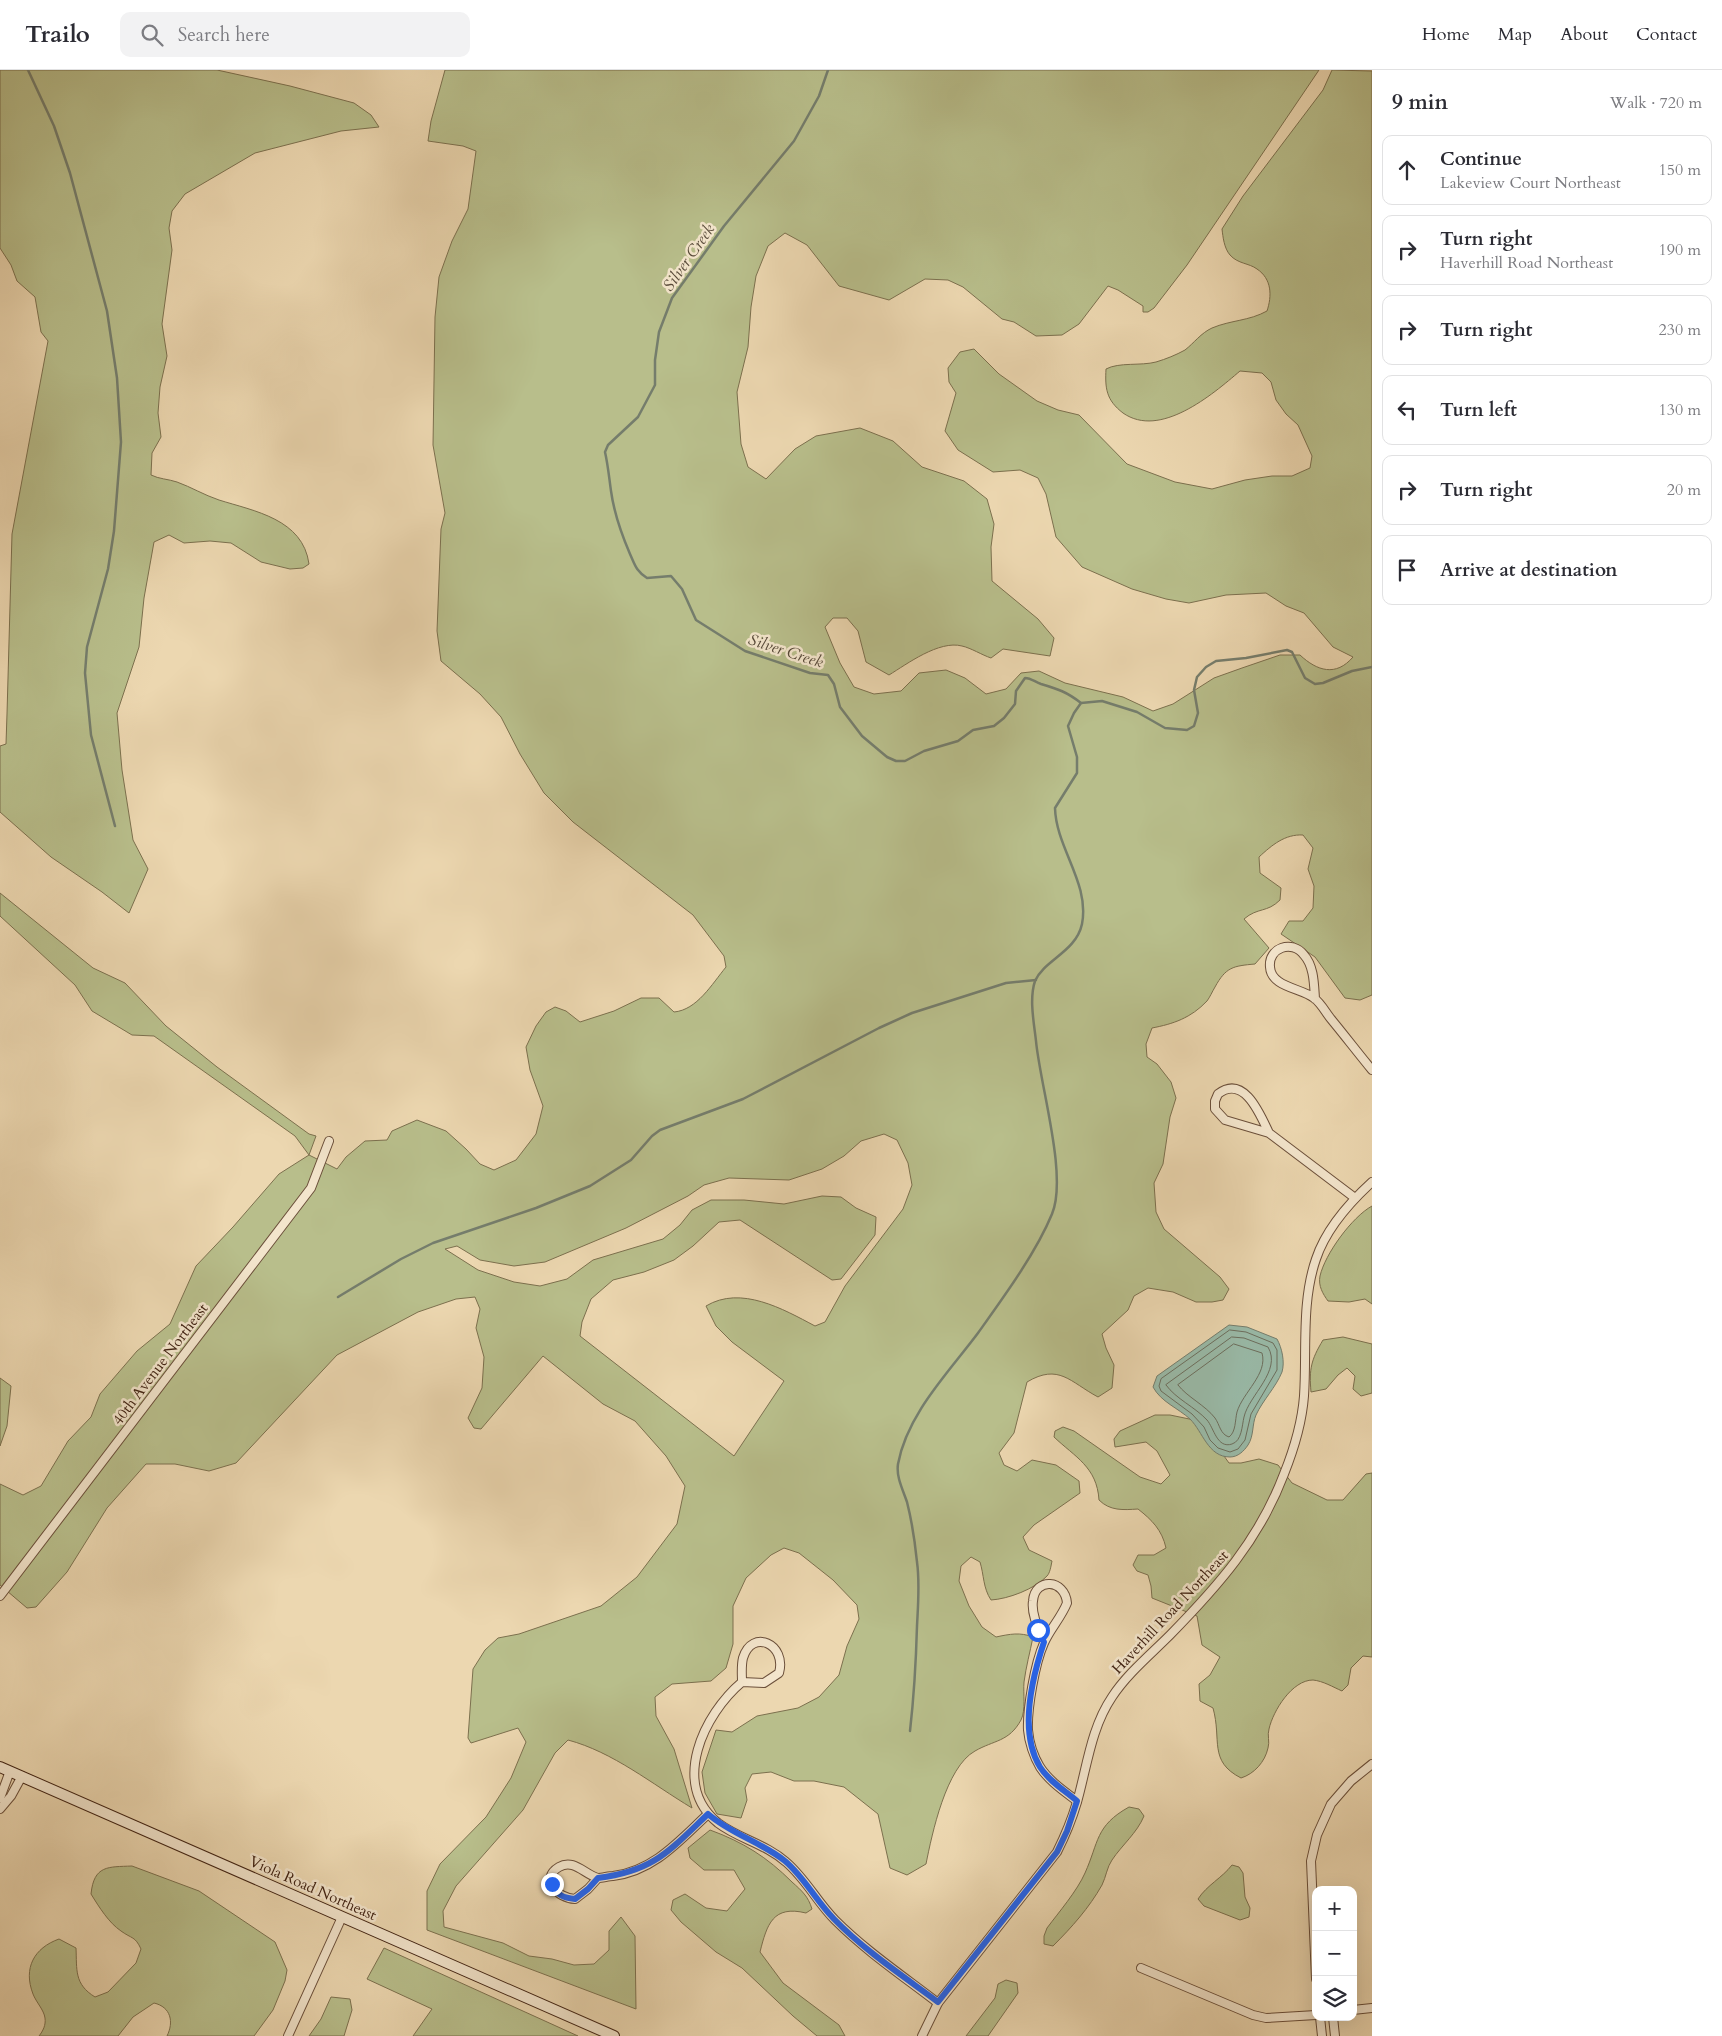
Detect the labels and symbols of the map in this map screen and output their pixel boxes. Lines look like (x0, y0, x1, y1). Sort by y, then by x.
water label: Silver Creek (658, 219, 720, 296)
water label: Silver Creek (745, 629, 826, 673)
street label: 40th Avenue Northeast (108, 1299, 213, 1429)
street label: Haverhill Road Northeast (1107, 1546, 1233, 1678)
route start (1027, 1619, 1050, 1642)
street label: Viola Road Northeast (246, 1851, 380, 1925)
route end (541, 1873, 564, 1896)

